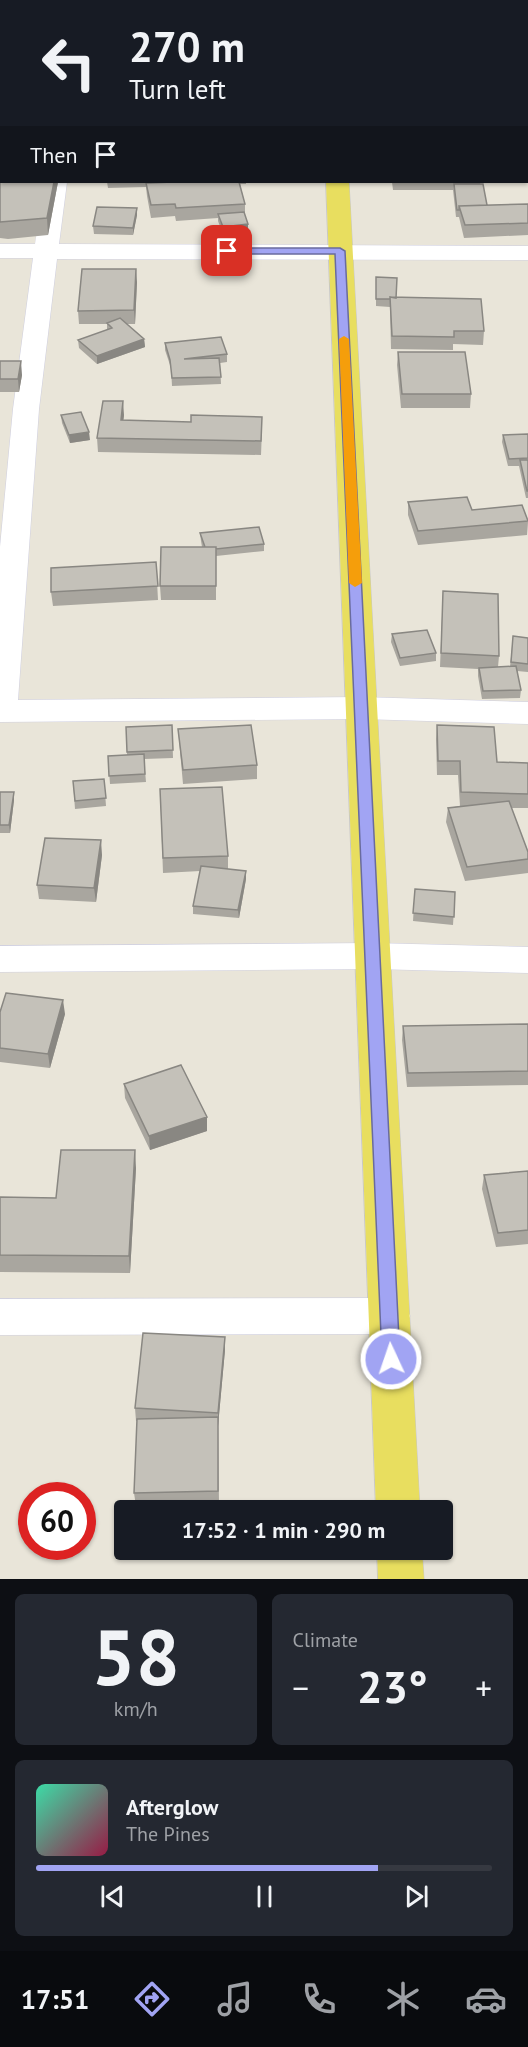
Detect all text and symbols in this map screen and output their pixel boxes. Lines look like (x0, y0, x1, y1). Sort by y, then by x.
text: 270 m (129, 19, 245, 74)
icon: left (30, 24, 108, 102)
text: Turn left (129, 72, 226, 106)
icon: arrive (89, 138, 122, 171)
text: Then (30, 141, 77, 169)
pin (201, 225, 252, 276)
icon: arrive (210, 234, 243, 267)
position arrow (359, 1327, 423, 1391)
speed limit sign: 60 (18, 1482, 96, 1560)
text: 17:52 · 1 min · 290 m (182, 1516, 385, 1544)
text: 58 (92, 1606, 180, 1707)
text: Climate (293, 1627, 358, 1653)
text: 23° (357, 1657, 428, 1715)
text: − (293, 1666, 309, 1709)
text: + (475, 1666, 492, 1709)
text: km/h (114, 1696, 158, 1722)
text: Afterglow (126, 1793, 218, 1821)
text: The Pines (126, 1821, 210, 1847)
icon: previous (96, 1880, 129, 1913)
icon: pause (248, 1880, 281, 1913)
icon: next (400, 1880, 433, 1913)
icon: directions (131, 1978, 173, 2020)
icon: music (214, 1978, 256, 2020)
icon: phone (298, 1978, 340, 2020)
icon: climate (382, 1978, 424, 2020)
icon: car (465, 1978, 507, 2020)
text: 17:51 (21, 1982, 89, 2016)

